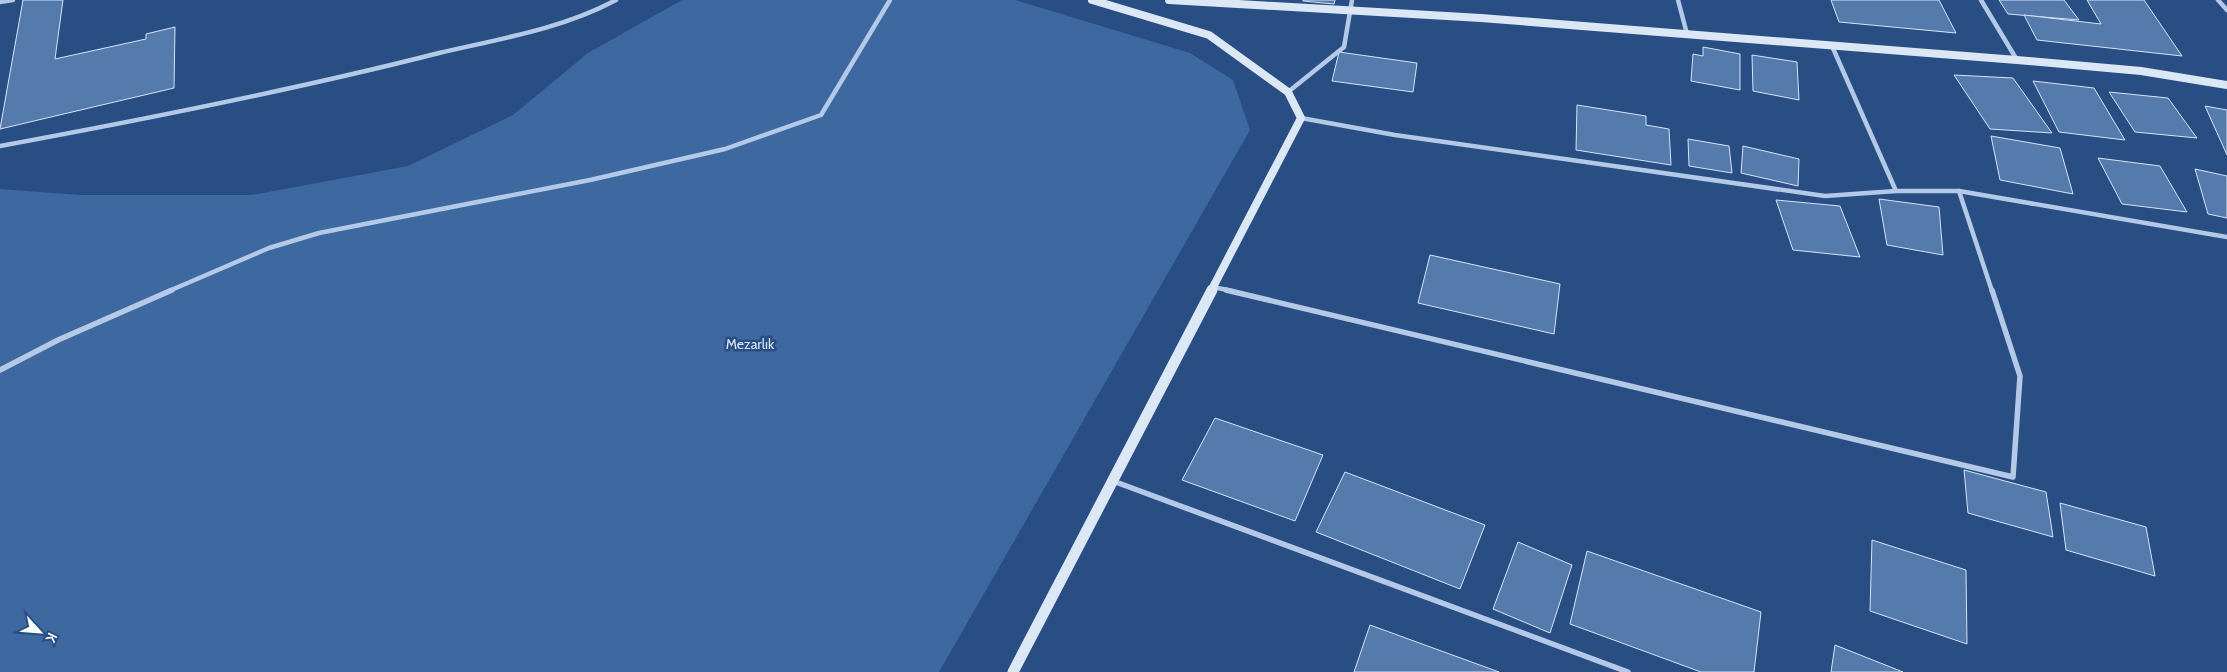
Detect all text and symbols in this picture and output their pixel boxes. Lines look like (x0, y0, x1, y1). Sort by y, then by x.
park label: Mezarlık (726, 335, 775, 353)
north arrow (15, 607, 65, 657)
text: K (42, 630, 62, 646)

